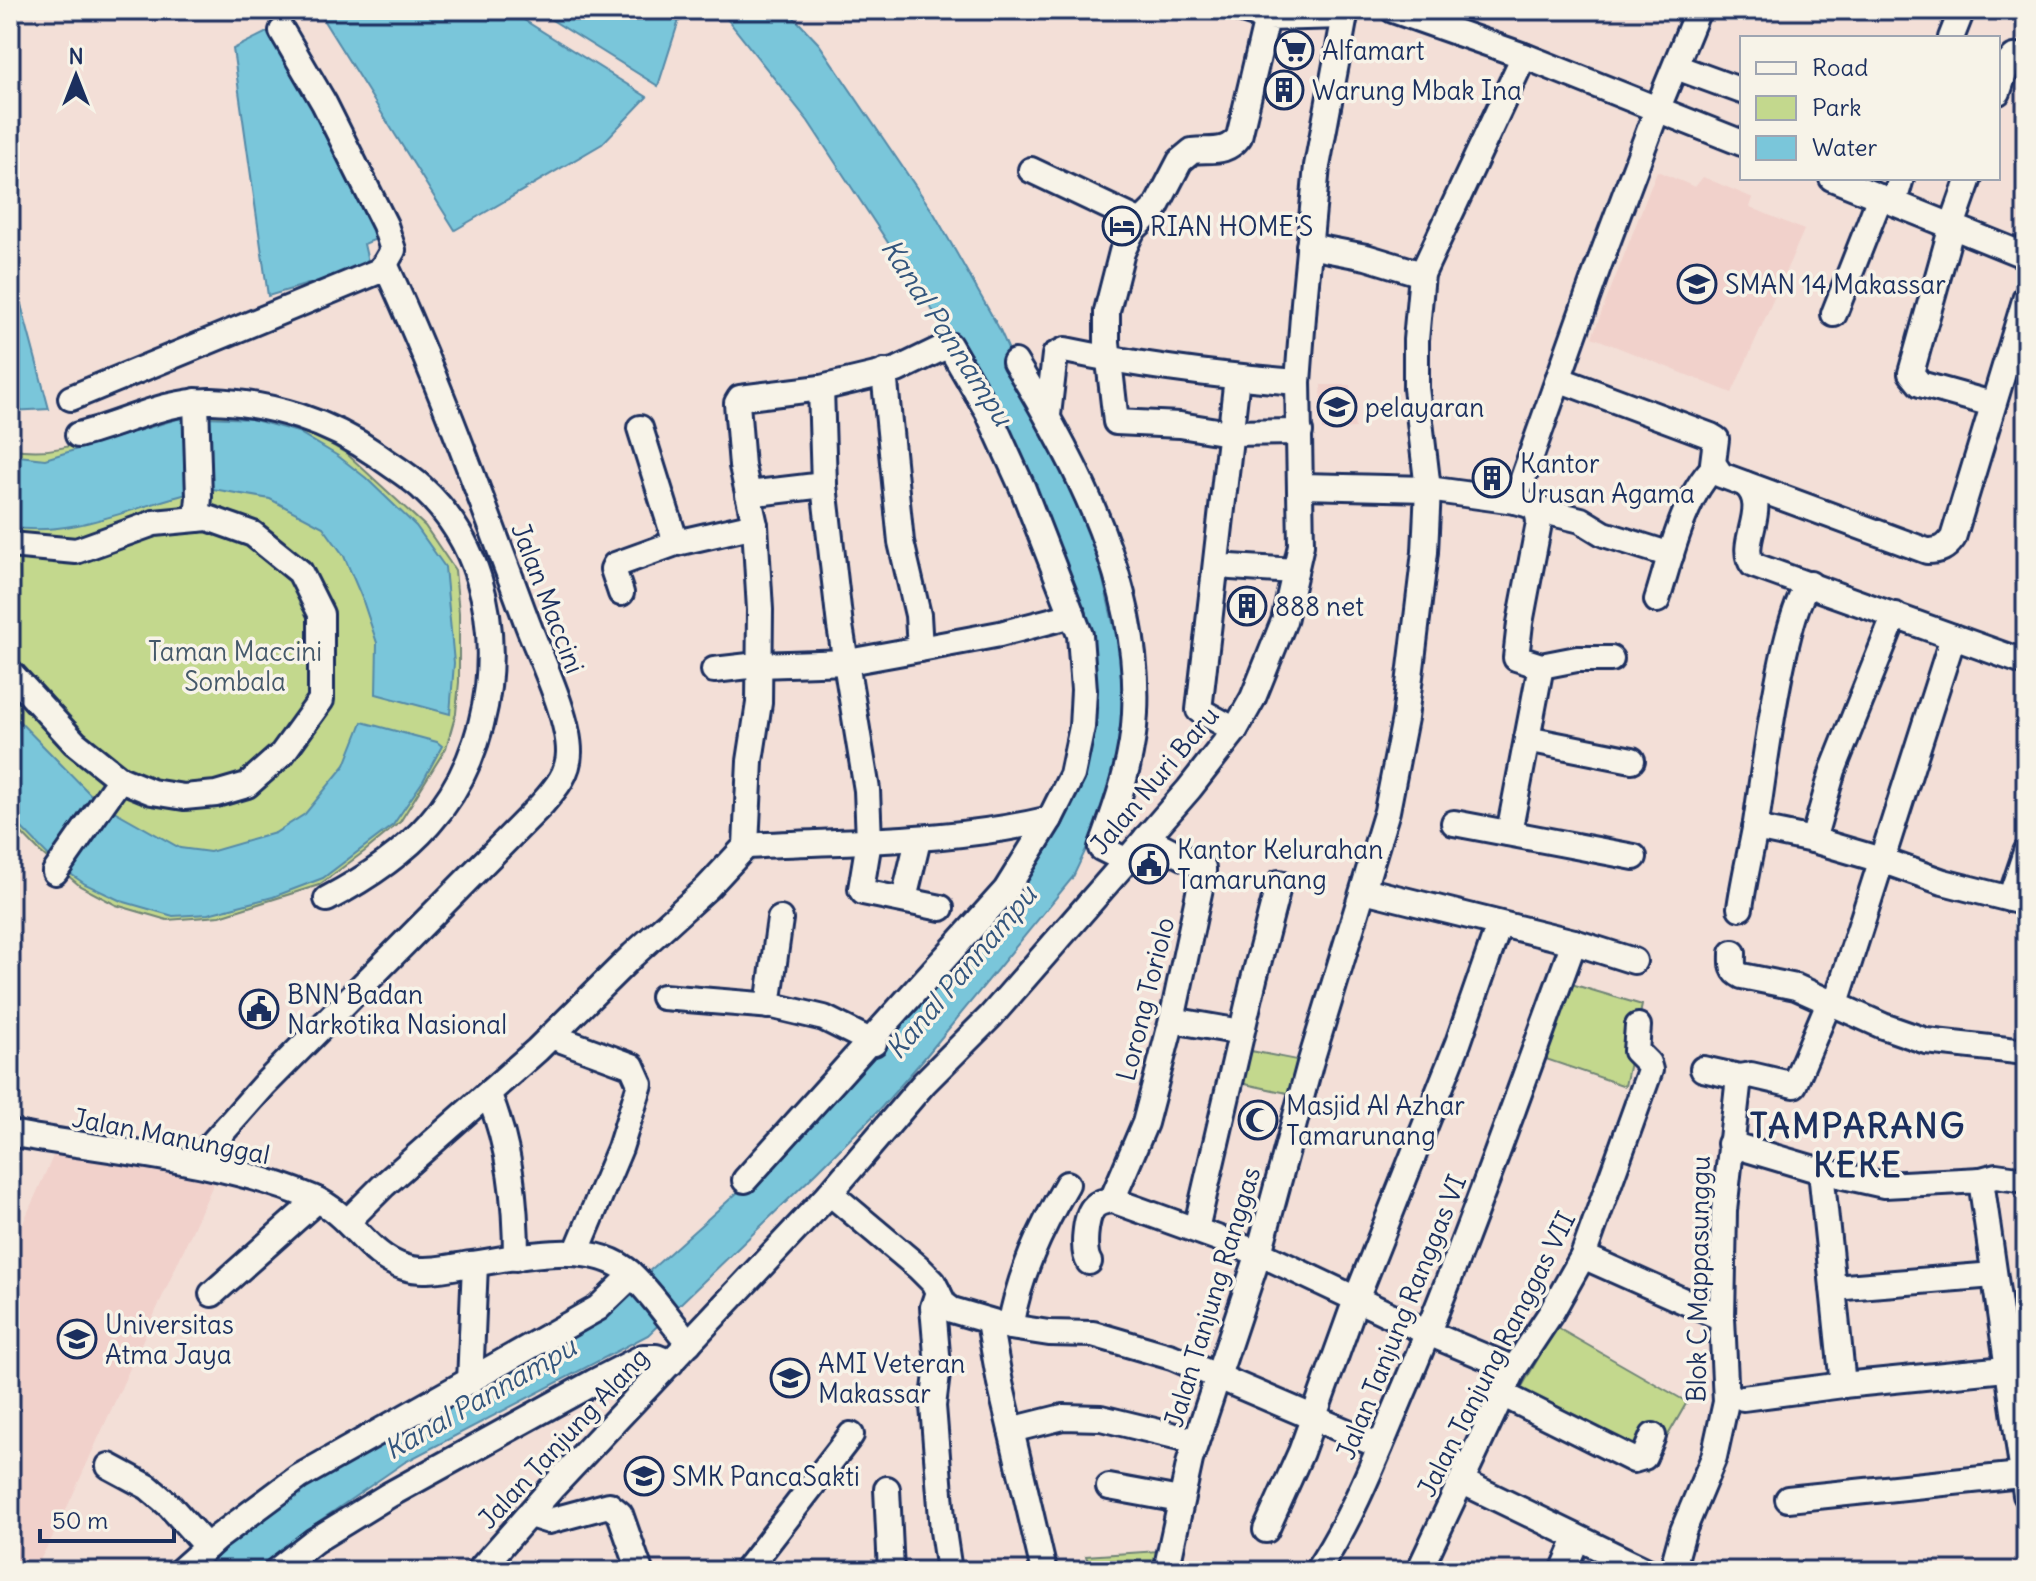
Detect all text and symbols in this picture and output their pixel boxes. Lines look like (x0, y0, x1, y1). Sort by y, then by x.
supermarket icon: Alfamart (1273, 29, 1315, 71)
place label: Alfamart (1322, 34, 1425, 67)
north arrow (36, 36, 116, 116)
legend (1740, 36, 2000, 180)
text: N (68, 42, 84, 70)
text: Road (1812, 52, 1868, 82)
building icon: Warung Mbak Ina (1263, 69, 1305, 111)
place label: Warung Mbak Ina (1312, 74, 1522, 107)
text: Park (1812, 92, 1862, 122)
text: Water (1812, 132, 1877, 162)
hotel icon: RIAN HOME'S (1101, 205, 1143, 247)
place label: RIAN HOME'S (1150, 210, 1313, 243)
water label: Kanal Pannampu (873, 232, 1022, 434)
school or university icon: SMAN 14 Makassar (1676, 263, 1718, 305)
place label: SMAN 14 Makassar (1725, 268, 1946, 301)
school or university icon: pelayaran (1316, 386, 1358, 428)
place label: pelayaran (1365, 391, 1484, 424)
place label: Kantor Urusan Agama (1520, 447, 1695, 510)
building icon: Kantor Urusan Agama (1471, 457, 1513, 499)
street label: Jalan Maccini (504, 518, 592, 678)
building icon: 888 net (1226, 585, 1268, 627)
place label: 888 net (1275, 590, 1364, 623)
park label: Taman Maccini Sombala (148, 635, 322, 698)
street label: Jalan Nuri Baru (1082, 699, 1226, 861)
place label: Kantor Kelurahan Tamarunang (1177, 833, 1383, 896)
public building icon: Kantor Kelurahan Tamarunang (1128, 843, 1170, 885)
water label: Kanal Pannampu (878, 877, 1045, 1066)
street label: Lorong Toriolo (1109, 914, 1181, 1084)
place label: BNN Badan Narkotika Nasional (287, 978, 507, 1041)
public building icon: BNN Badan Narkotika Nasional (238, 988, 280, 1030)
place label: Masjid Al Azhar Tamarunang (1286, 1089, 1465, 1152)
mosque icon: Masjid Al Azhar Tamarunang (1237, 1099, 1279, 1141)
street label: Jalan Manunggal (69, 1101, 273, 1171)
district label: TAMPARANG KEKE (1750, 1104, 1966, 1186)
street label: Blok C Mappasunggu (1679, 1155, 1717, 1403)
street label: Jalan Tanjung Ranggas (1157, 1163, 1267, 1431)
street label: Jalan Tanjung Ranggas VI (1329, 1170, 1473, 1464)
street label: Jalan Tanjung Ranggas VII (1410, 1206, 1582, 1502)
place label: Universitas Atma Jaya (105, 1308, 234, 1371)
school or university icon: Universitas Atma Jaya (56, 1318, 98, 1360)
water label: Kanal Pannampu (378, 1328, 584, 1468)
street label: Jalan Tanjung Alang (471, 1341, 655, 1535)
place label: AMI Veteran Makassar (818, 1347, 965, 1410)
school or university icon: AMI Veteran Makassar (769, 1357, 811, 1399)
school or university icon: SMK PancaSakti (623, 1455, 665, 1497)
place label: SMK PancaSakti (672, 1460, 860, 1493)
scale bar (40, 1493, 174, 1543)
text: 50 m (52, 1505, 108, 1535)

